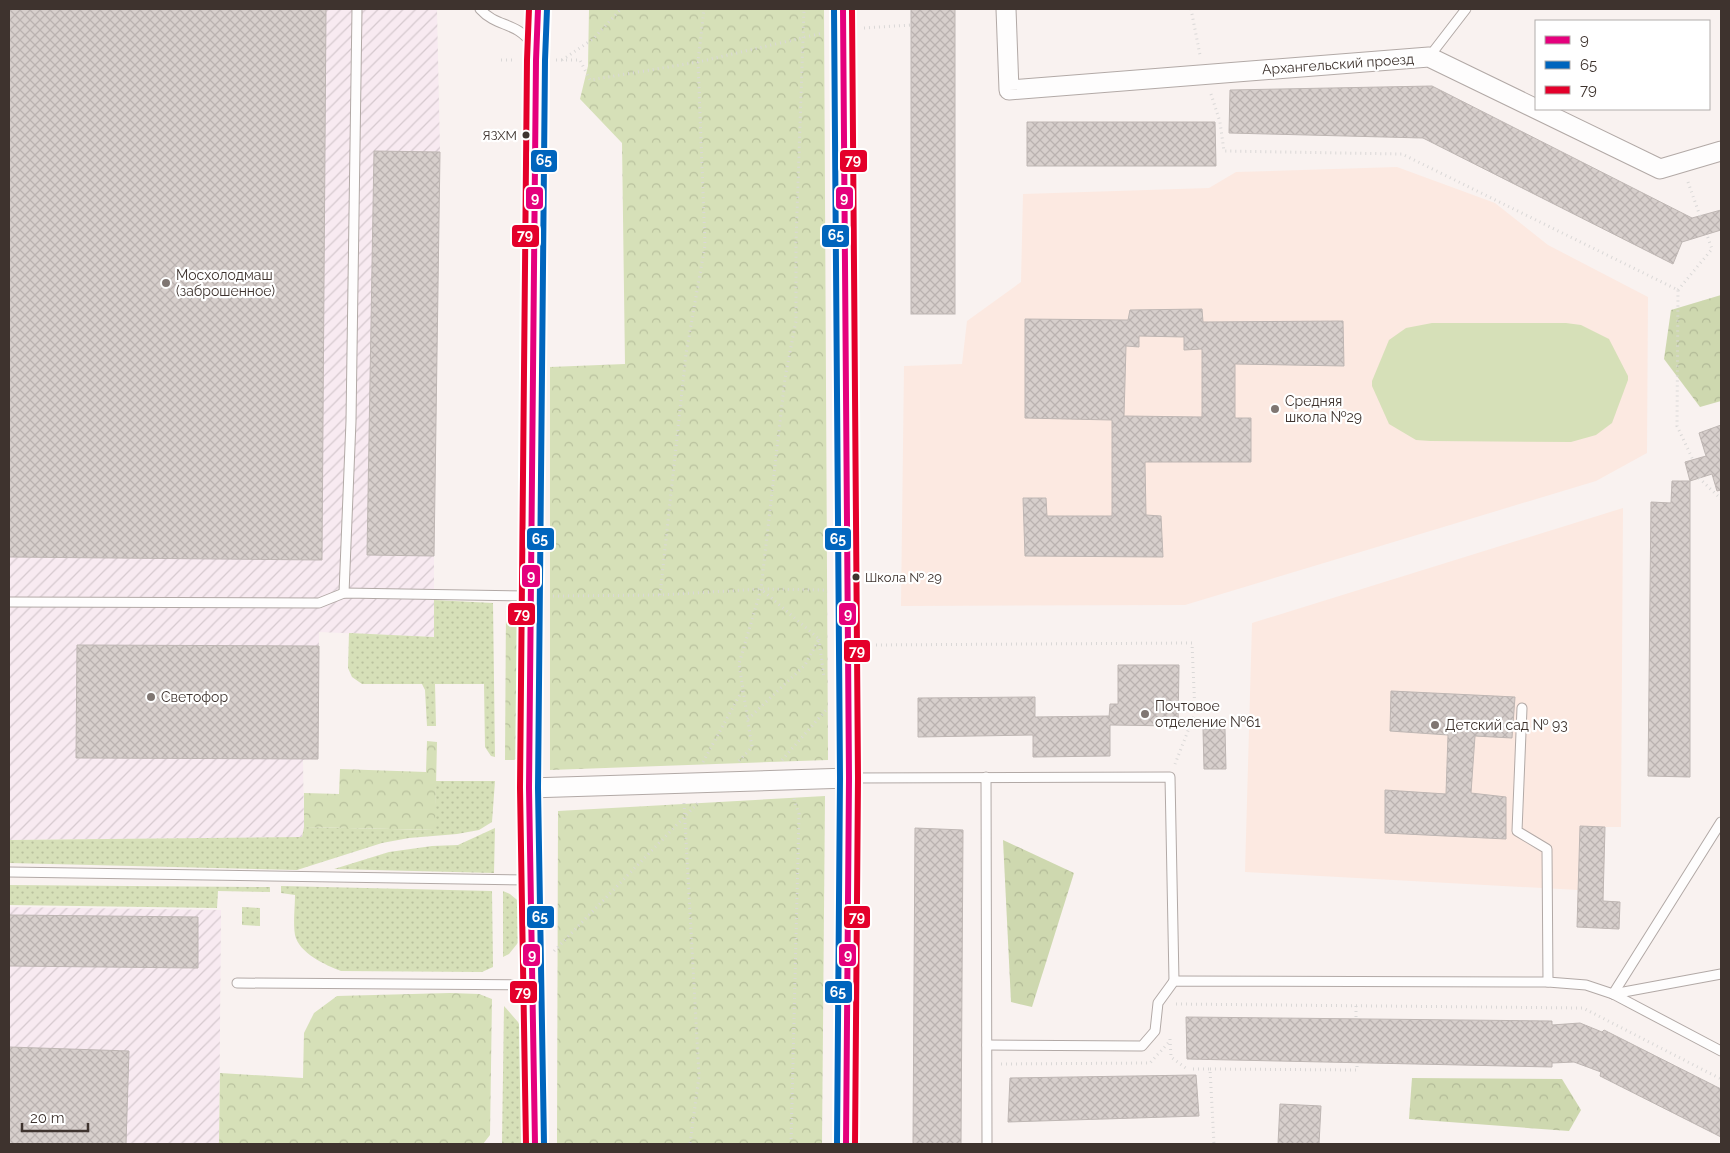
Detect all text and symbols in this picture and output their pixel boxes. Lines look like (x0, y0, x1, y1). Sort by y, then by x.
legend (1535, 20, 1710, 110)
text: 9 (1580, 31, 1589, 49)
street label: Архангельский проезд (1261, 51, 1415, 77)
text: 65 (1580, 56, 1597, 74)
text: 79 (1580, 81, 1597, 99)
place label: ЯЗХМ (482, 128, 517, 143)
marker: ЯЗХМ (521, 130, 531, 140)
line badge: 65 (530, 149, 558, 173)
line badge: 79 (839, 149, 868, 173)
text: 65 (536, 152, 552, 168)
text: 79 (845, 152, 861, 168)
line badge: 9 (525, 186, 544, 210)
line badge: 9 (835, 186, 854, 210)
text: 9 (531, 190, 539, 206)
text: 9 (840, 190, 848, 206)
line badge: 79 (511, 224, 540, 248)
line badge: 65 (821, 224, 850, 248)
text: 79 (517, 227, 533, 243)
text: 65 (828, 227, 844, 243)
place label: Мосхолодмаш (заброшенное) (176, 267, 275, 299)
marker: Мосхолодмаш (заброшенное) (160, 277, 172, 289)
place label: Средняя школа №29 (1285, 393, 1362, 425)
marker: Средняя школа №29 (1269, 403, 1281, 415)
line badge: 65 (526, 527, 555, 551)
line badge: 65 (824, 527, 852, 551)
text: 65 (532, 531, 548, 547)
text: 65 (830, 531, 846, 547)
line badge: 9 (521, 564, 541, 588)
text: 9 (527, 568, 535, 584)
place label: Школа № 29 (865, 570, 942, 585)
marker: Школа № 29 (851, 572, 861, 582)
line badge: 79 (507, 602, 536, 626)
line badge: 9 (838, 602, 857, 626)
text: 79 (514, 606, 530, 622)
text: 9 (844, 606, 852, 622)
line badge: 79 (843, 639, 871, 663)
text: 79 (849, 643, 865, 659)
place label: Светофор (161, 689, 228, 705)
marker: Светофор (145, 691, 157, 703)
place label: Почтовое отделение №61 (1155, 698, 1260, 730)
marker: Почтовое отделение №61 (1139, 708, 1151, 720)
place label: Детский сад № 93 (1445, 717, 1568, 733)
marker: Детский сад № 93 (1429, 719, 1441, 731)
line badge: 65 (526, 905, 555, 929)
line badge: 79 (843, 905, 871, 929)
text: 65 (532, 909, 548, 925)
text: 79 (849, 909, 865, 925)
line badge: 9 (522, 943, 541, 967)
line badge: 9 (838, 943, 857, 967)
text: 9 (528, 947, 536, 963)
text: 9 (844, 947, 852, 963)
line badge: 79 (509, 980, 538, 1004)
line badge: 65 (824, 980, 853, 1004)
text: 79 (515, 984, 531, 1000)
text: 65 (830, 984, 846, 1000)
scale bar (22, 1100, 89, 1132)
text: 20 m (30, 1109, 65, 1127)

